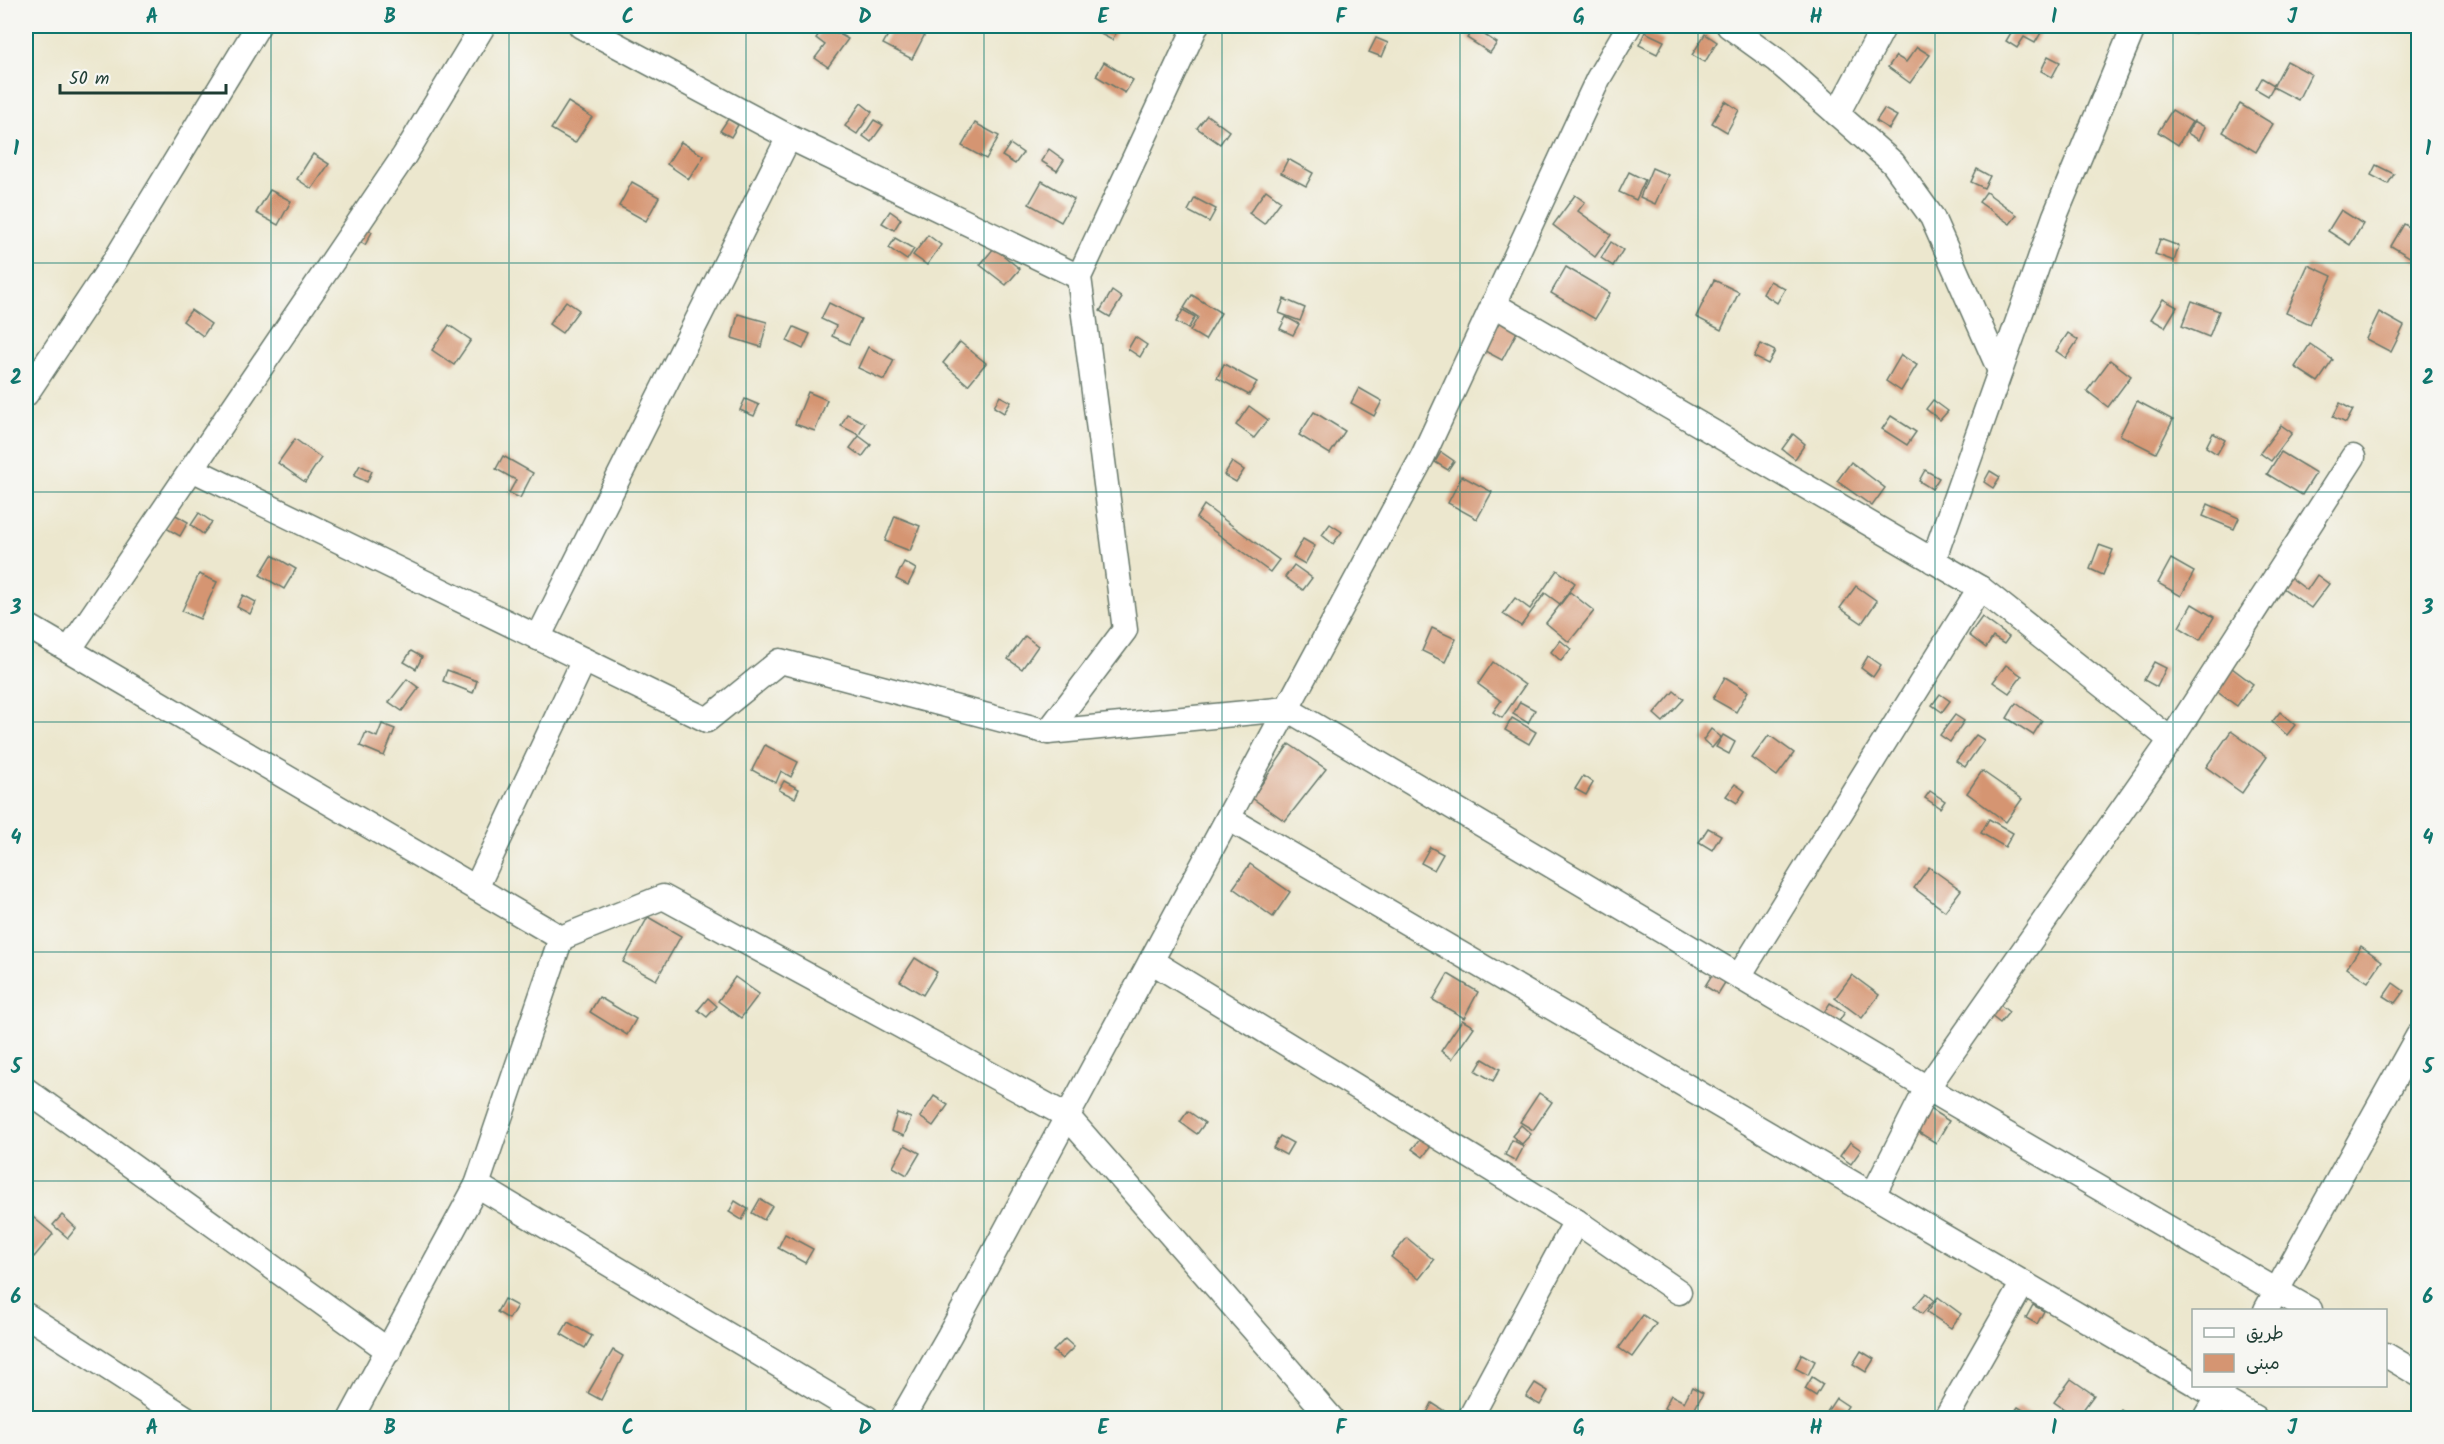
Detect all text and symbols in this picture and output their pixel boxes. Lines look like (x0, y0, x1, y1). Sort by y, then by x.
text: A (146, 2, 158, 34)
text: B (384, 2, 396, 34)
text: C (622, 2, 634, 34)
text: D (858, 2, 872, 34)
text: E (1097, 2, 1109, 34)
text: F (1336, 2, 1348, 34)
text: G (1573, 2, 1585, 34)
text: H (1809, 2, 1823, 34)
text: I (2051, 2, 2057, 34)
text: J (2287, 2, 2298, 34)
scale bar (60, 57, 226, 95)
text: 50 m (69, 65, 109, 94)
text: 1 (13, 134, 19, 166)
text: 1 (2425, 134, 2431, 166)
text: 2 (10, 363, 22, 395)
text: 2 (2422, 363, 2434, 395)
text: 3 (10, 593, 22, 625)
text: 3 (2422, 593, 2434, 625)
text: 4 (11, 823, 22, 855)
text: 4 (2423, 823, 2434, 855)
text: 5 (10, 1052, 23, 1084)
text: 5 (2422, 1052, 2435, 1084)
text: 6 (11, 1282, 22, 1314)
text: 6 (2423, 1282, 2434, 1314)
legend (2192, 1309, 2387, 1387)
text: طريق (2246, 1320, 2284, 1349)
text: مبنى (2246, 1350, 2280, 1379)
text: A (146, 1413, 158, 1444)
text: B (384, 1413, 396, 1444)
text: C (622, 1413, 634, 1444)
text: D (858, 1413, 872, 1444)
text: E (1097, 1413, 1109, 1444)
text: F (1336, 1413, 1348, 1444)
text: G (1573, 1413, 1585, 1444)
text: H (1809, 1413, 1823, 1444)
text: I (2051, 1413, 2057, 1444)
text: J (2287, 1413, 2298, 1444)

